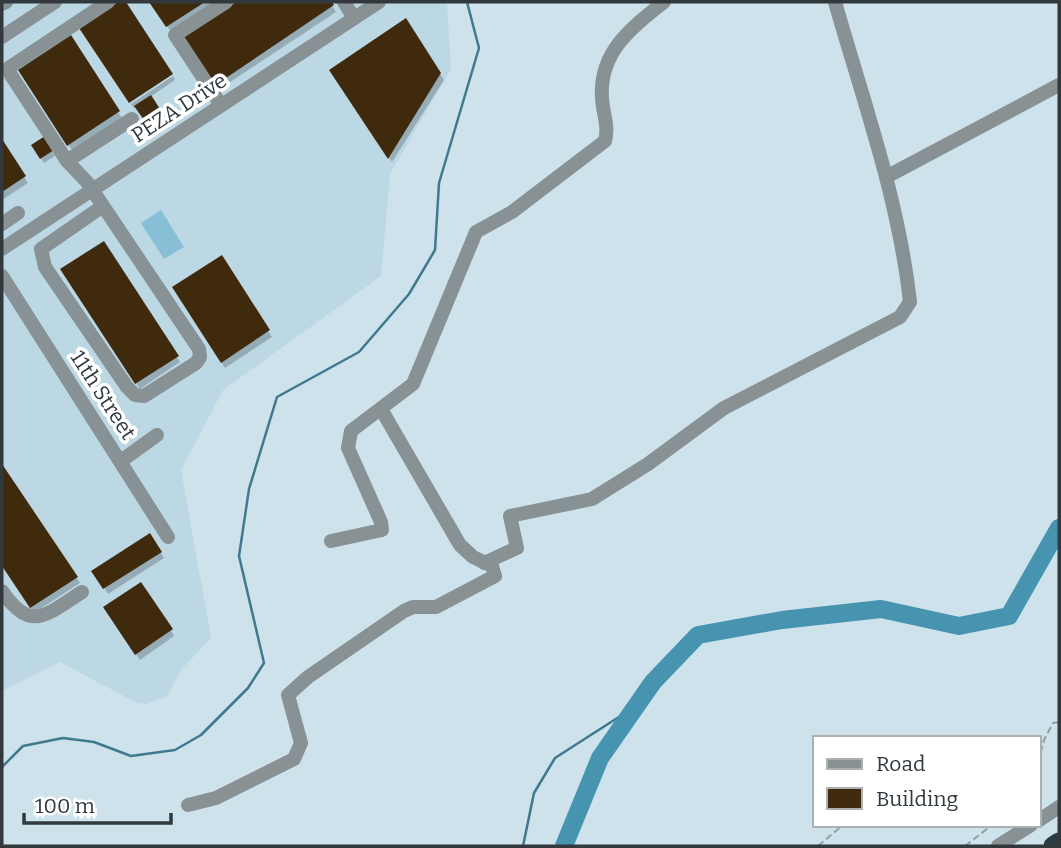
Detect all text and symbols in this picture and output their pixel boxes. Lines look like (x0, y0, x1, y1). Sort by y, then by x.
street label: PEZA Drive (126, 68, 232, 148)
street label: 11th Street (65, 346, 142, 445)
legend (813, 736, 1040, 827)
text: Road (876, 751, 925, 777)
scale bar (24, 782, 172, 826)
text: Building (876, 786, 959, 812)
text: 100 m (35, 793, 95, 819)

